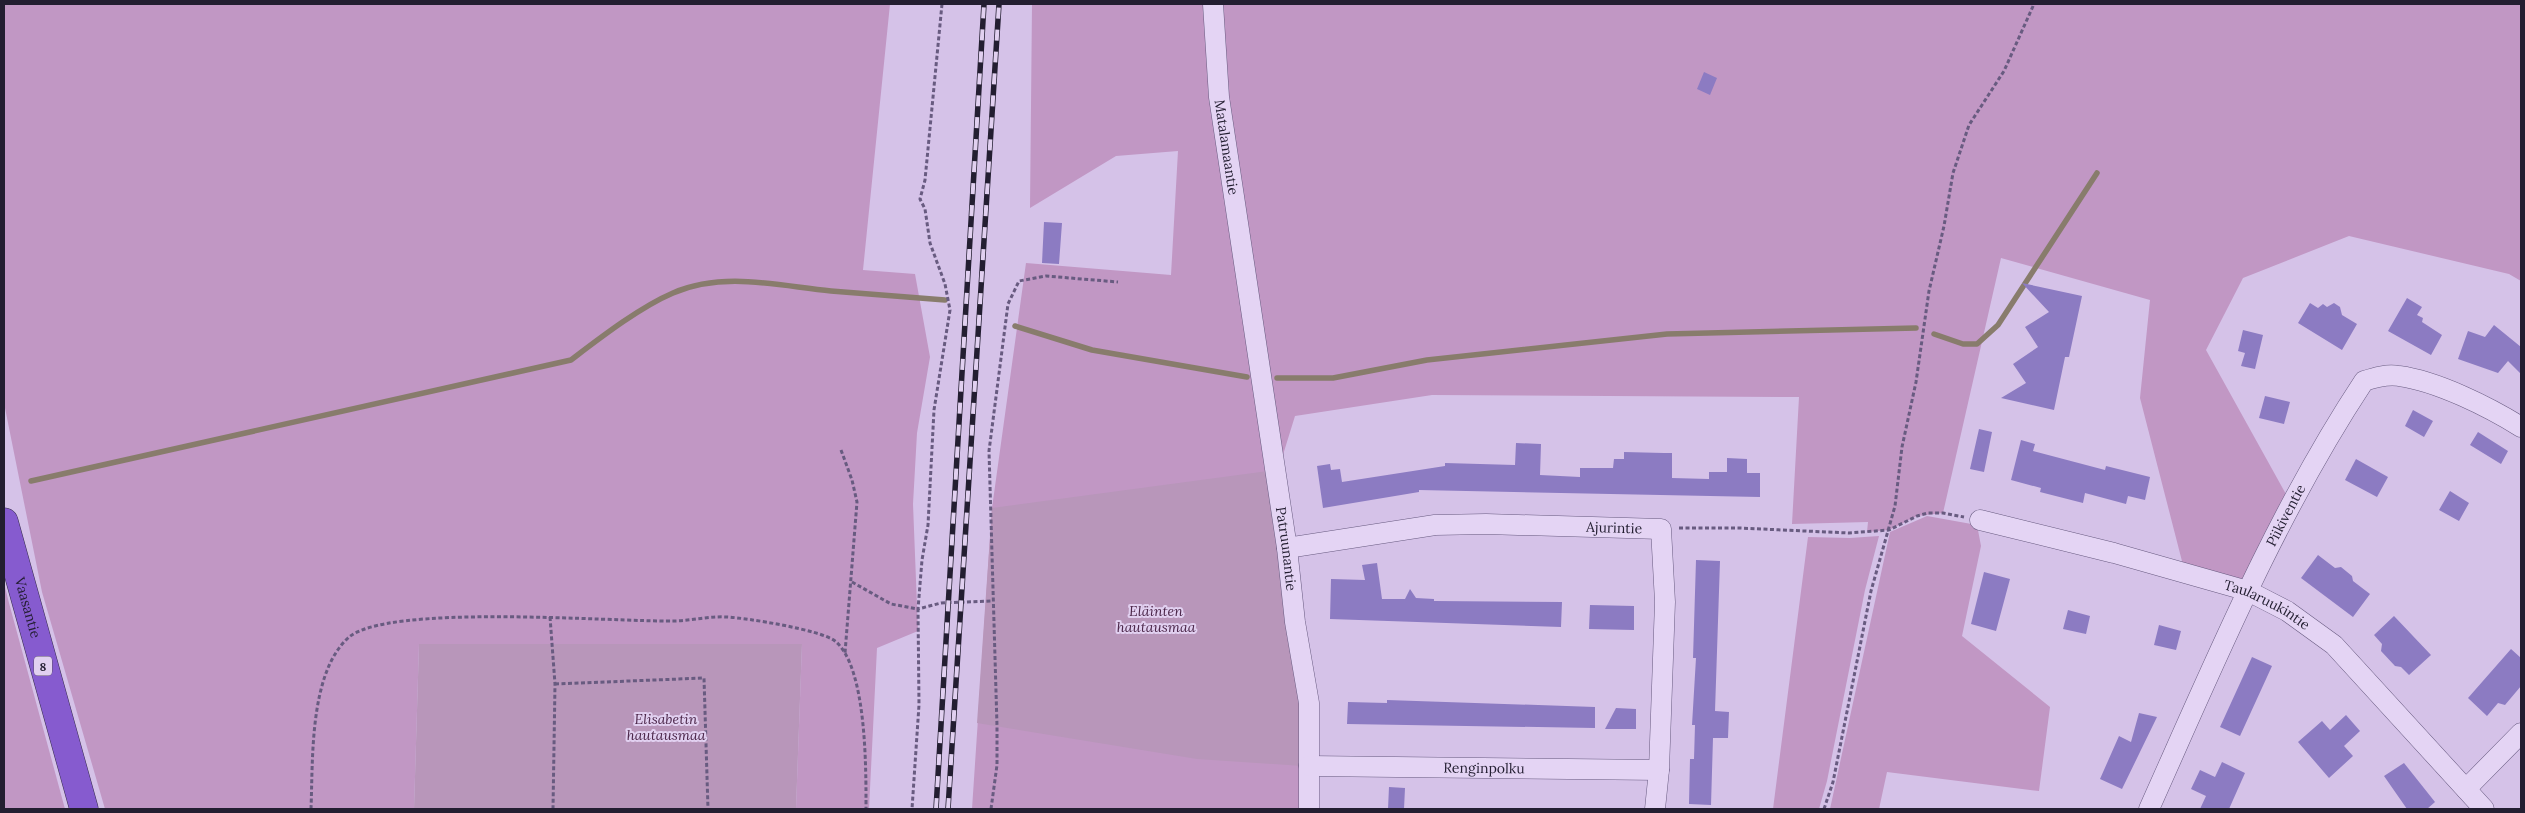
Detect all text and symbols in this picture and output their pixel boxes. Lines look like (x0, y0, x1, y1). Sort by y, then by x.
street label: Matalamaantie (1211, 98, 1243, 196)
street label: Piikiventie (2262, 481, 2310, 549)
street label: Patruunantie (1272, 505, 1301, 592)
street label: Ajurintie (1585, 518, 1643, 537)
street label: Vaasantie (11, 574, 45, 641)
street label: Taularuukintie (2222, 576, 2314, 634)
park label: Eläinten hautausmaa (1117, 602, 1196, 636)
road number: 8 (34, 656, 52, 676)
park label: Elisabetin hautausmaa (627, 710, 706, 744)
street label: Renginpolku (1443, 759, 1525, 777)

